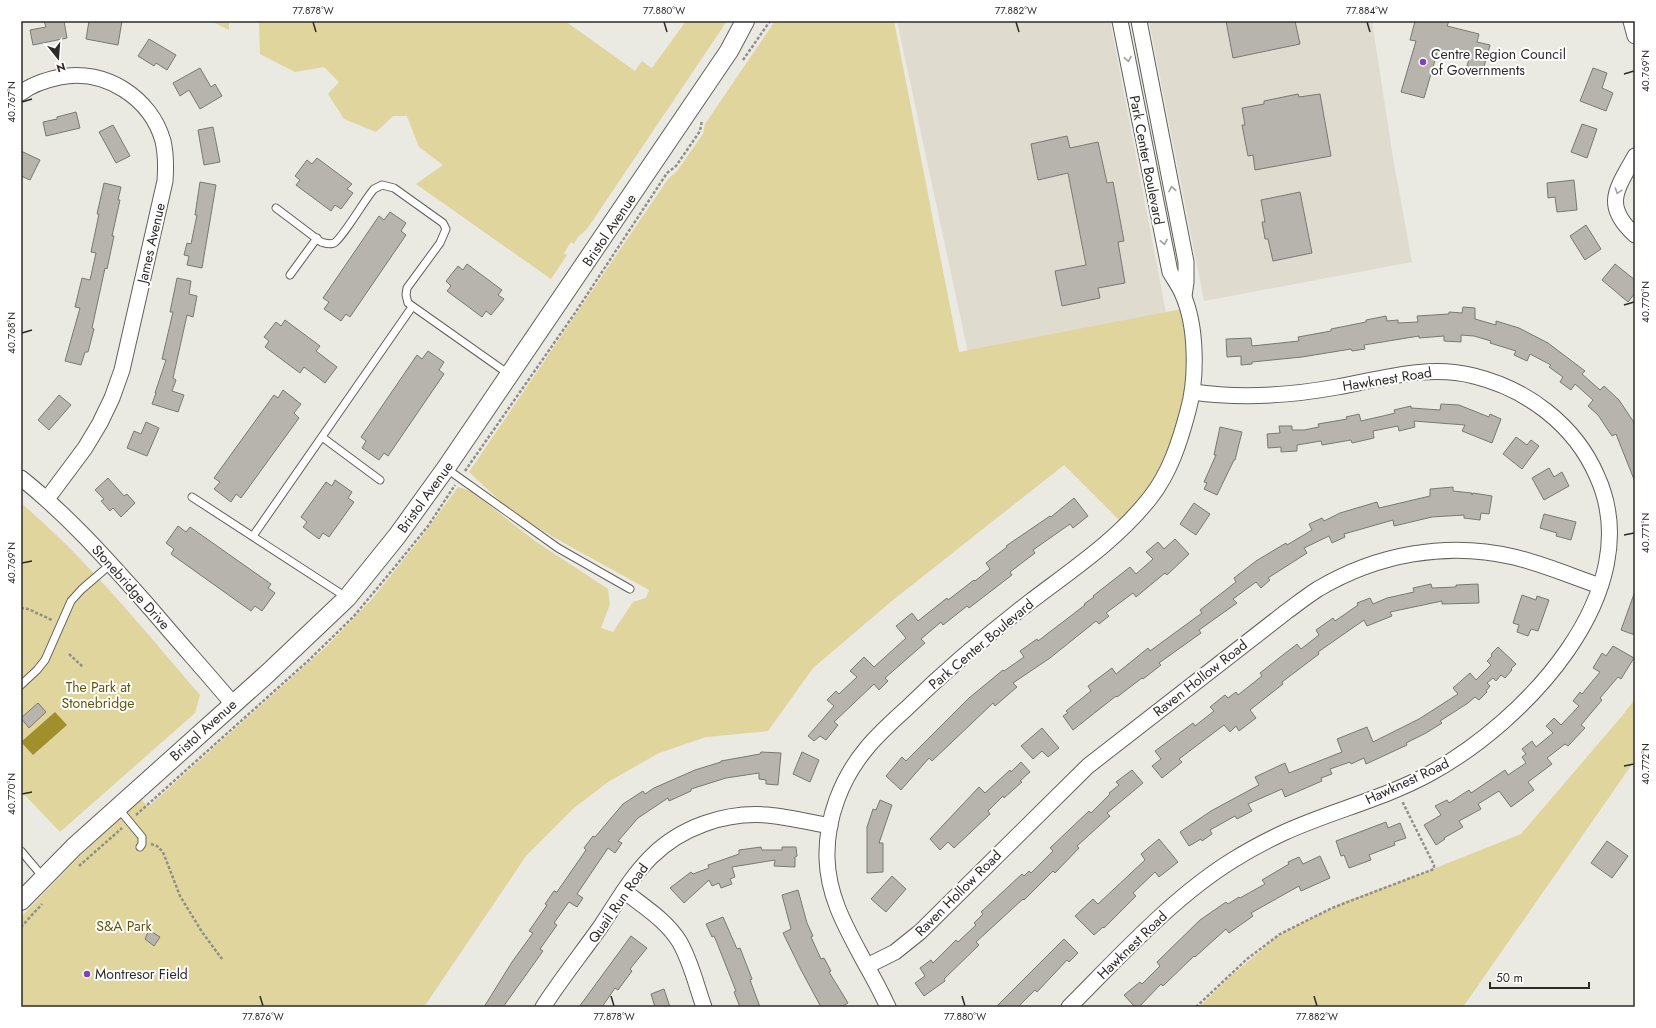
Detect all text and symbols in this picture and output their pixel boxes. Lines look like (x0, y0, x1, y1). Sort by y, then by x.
text: 77.878°W (292, 3, 334, 18)
text: 77.880°W (643, 3, 685, 18)
text: 77.882°W (995, 3, 1037, 18)
text: 77.884°W (1346, 3, 1388, 18)
north arrow (38, 38, 78, 78)
place label: Centre Region Council of Governments (1431, 44, 1566, 80)
text: 40.769°N (1638, 50, 1653, 92)
one-way arrow (1123, 56, 1131, 62)
marker: Centre Region Council of Governments (1418, 57, 1428, 67)
text: N (54, 59, 67, 76)
text: 40.767°N (4, 81, 19, 123)
street label: Park Center Boulevard (1125, 94, 1169, 226)
one-way arrow (1168, 185, 1177, 192)
one-way arrow (1614, 187, 1623, 194)
street label: Bristol Avenue (577, 190, 641, 270)
street label: James Avenue (132, 201, 170, 287)
one-way arrow (1159, 239, 1167, 245)
text: 40.770°N (1638, 281, 1653, 323)
text: 40.768°N (4, 312, 19, 354)
street label: Hawknest Road (1341, 362, 1433, 396)
street label: Bristol Avenue (392, 457, 458, 537)
text: 40.771°N (1638, 513, 1653, 553)
street label: Stonebridge Drive (87, 540, 175, 634)
text: 40.769°N (4, 542, 19, 584)
street label: Park Center Boulevard (924, 594, 1038, 694)
street label: Raven Hollow Road (1149, 635, 1251, 721)
park label: The Park at Stonebridge (62, 677, 134, 713)
street label: Bristol Avenue (165, 694, 241, 766)
text: 40.772°N (1638, 743, 1653, 785)
street label: Hawknest Road (1362, 753, 1452, 809)
text: 40.770°N (4, 773, 19, 815)
street label: Raven Hollow Road (910, 845, 1006, 941)
street label: Quail Run Road (583, 859, 653, 947)
street label: Hawknest Road (1093, 906, 1171, 984)
park label: S&A Park (96, 916, 153, 936)
place label: Montresor Field (95, 964, 188, 984)
scale bar (1490, 964, 1589, 990)
marker: Montresor Field (82, 969, 92, 979)
text: 50 m (1496, 969, 1523, 987)
text: 77.876°W (242, 1009, 284, 1024)
text: 77.878°W (593, 1009, 635, 1024)
text: 77.880°W (944, 1009, 986, 1024)
text: 77.882°W (1296, 1009, 1338, 1024)

